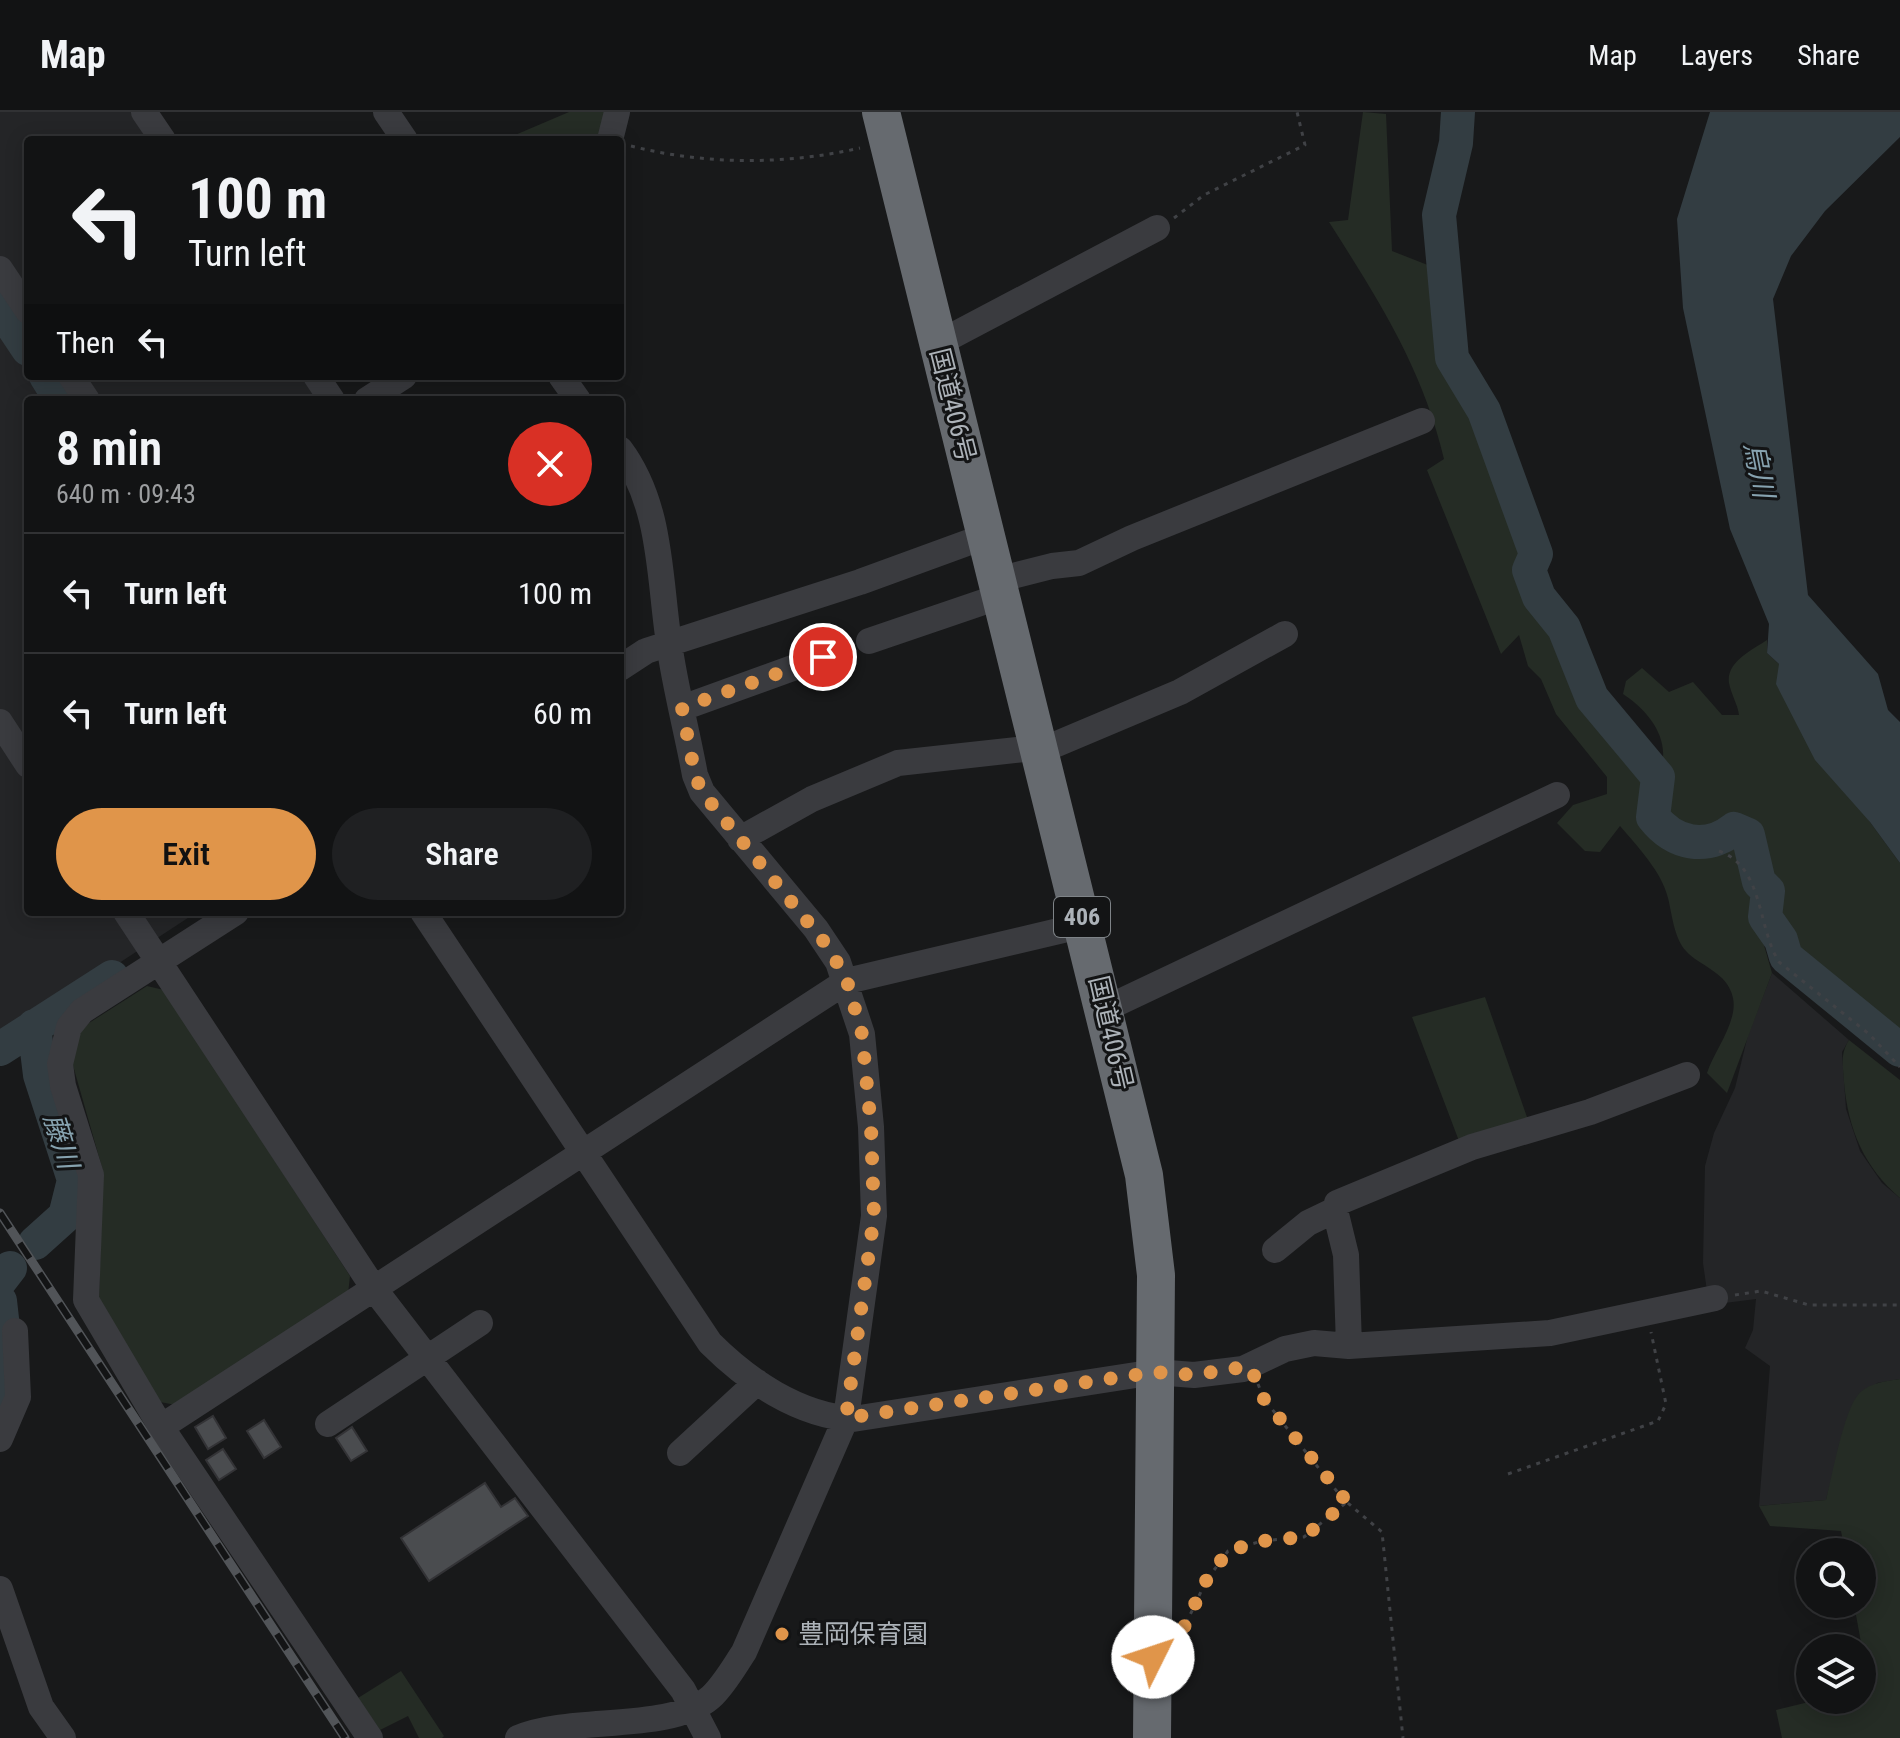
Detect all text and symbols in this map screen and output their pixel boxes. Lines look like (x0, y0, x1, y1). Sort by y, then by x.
text: Map (40, 33, 106, 77)
text: Map (1588, 39, 1637, 72)
text: Layers (1681, 39, 1753, 72)
text: Share (1797, 39, 1860, 72)
text: 100 m (188, 166, 327, 232)
icon: left (56, 168, 160, 272)
text: Turn left (188, 233, 306, 275)
icon: left (131, 320, 175, 364)
text: Then (56, 325, 115, 360)
street label: 国道406号 (924, 345, 982, 465)
text: 8 min (56, 420, 162, 477)
button: close (508, 422, 592, 506)
water label: 烏川 (1737, 439, 1781, 504)
text: 640 m · 09:43 (56, 479, 196, 509)
icon: left (56, 571, 100, 615)
text: Turn left (124, 576, 227, 611)
text: 100 m (518, 576, 592, 611)
pin (789, 623, 857, 691)
icon: arrive (801, 635, 845, 679)
icon: left (56, 691, 100, 735)
text: Turn left (124, 696, 227, 731)
text: 60 m (533, 696, 592, 731)
button: Exit (56, 808, 316, 900)
button: Share (332, 808, 592, 900)
road number: 406 (1054, 897, 1110, 937)
street label: 国道406号 (1083, 973, 1139, 1093)
water label: 藤川 (37, 1109, 86, 1175)
map controls (1796, 1538, 1876, 1714)
button: search (1796, 1538, 1876, 1618)
position arrow (1111, 1615, 1195, 1699)
place label: 豊岡保育園 (798, 1619, 928, 1649)
marker: 豊岡保育園 (773, 1625, 791, 1643)
button: layers (1796, 1634, 1876, 1714)

